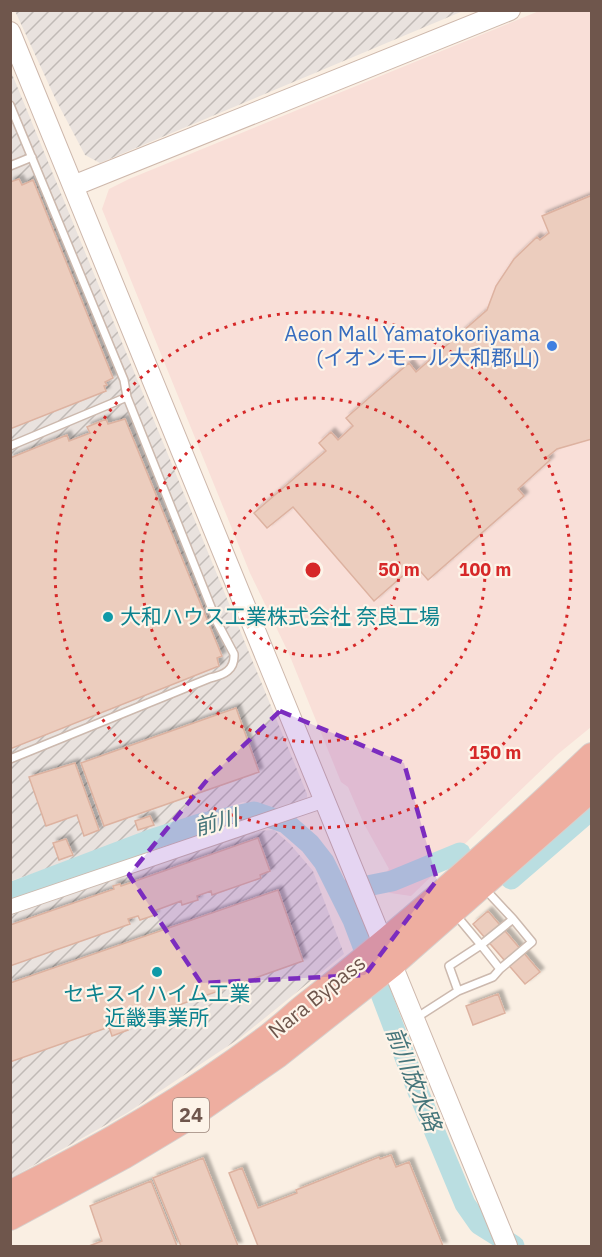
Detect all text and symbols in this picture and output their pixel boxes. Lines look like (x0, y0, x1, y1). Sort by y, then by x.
place label: Aeon Mall Yamatokoriyama (イオンモール大和郡山) (284, 319, 540, 371)
marker: Aeon Mall Yamatokoriyama (イオンモール大和郡山) (545, 339, 559, 353)
text: 50 m (378, 558, 420, 581)
text: 100 m (459, 558, 511, 581)
centre of rings (303, 560, 323, 580)
place label: 大和ハウス工業株式会社 奈良工場 (120, 602, 440, 630)
marker: 大和ハウス工業株式会社 奈良工場 (101, 610, 115, 624)
text: 150 m (469, 741, 521, 764)
water label: 前川 (191, 801, 243, 841)
street label: Nara Bypass (262, 948, 371, 1044)
marker: セキスイハイム工業 近畿事業所 (150, 965, 164, 979)
place label: セキスイハイム工業 近畿事業所 (63, 979, 251, 1031)
water label: 前川放水路 (380, 1022, 449, 1137)
road number: 24 (173, 1098, 209, 1132)

